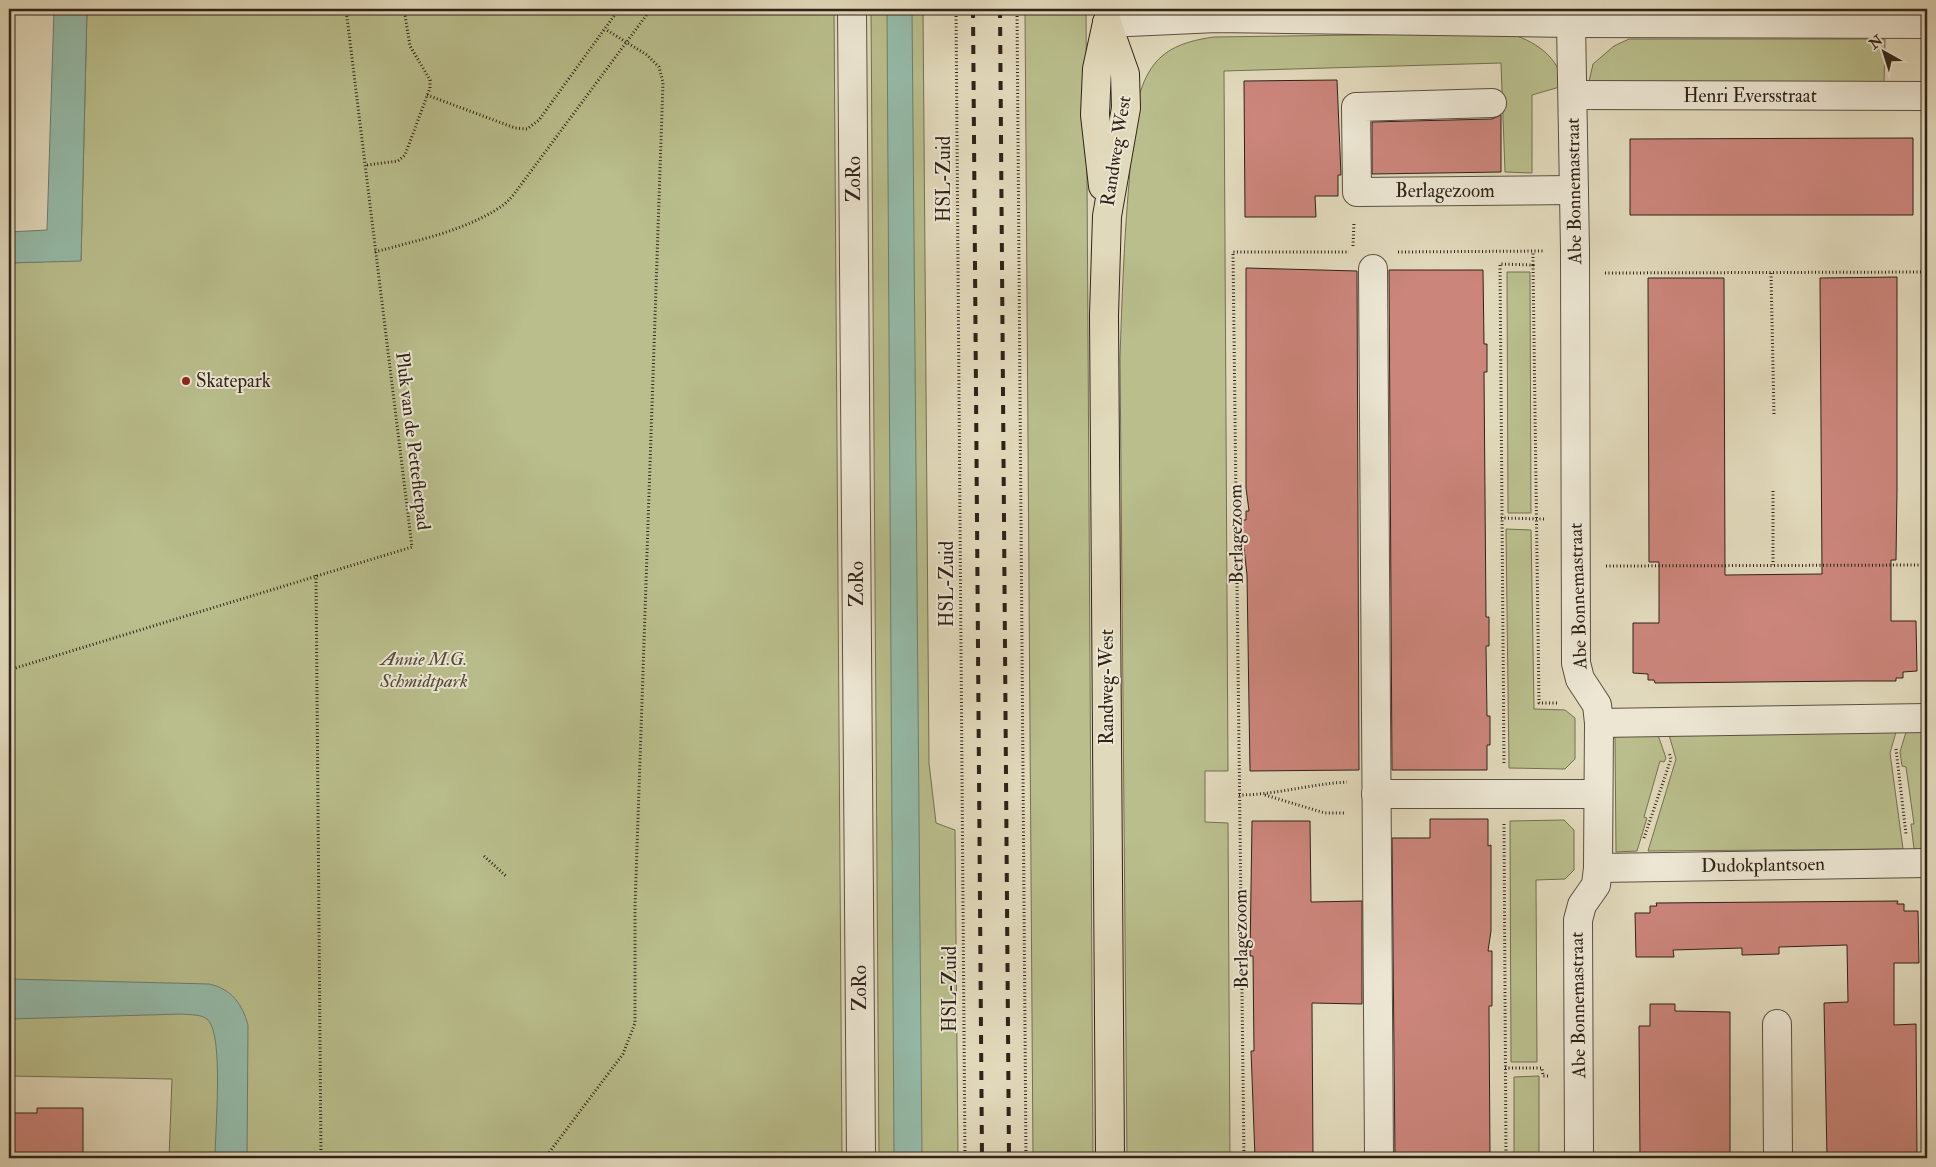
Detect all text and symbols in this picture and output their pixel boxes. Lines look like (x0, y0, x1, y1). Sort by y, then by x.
north arrow (1858, 28, 1908, 78)
text: N (1865, 31, 1887, 53)
street label: Henri Eversstraat (1683, 84, 1817, 108)
street label: Randweg West (1095, 94, 1137, 208)
street label: Abe Bonnemastraat (1561, 118, 1587, 265)
street label: HSL-Zuid (932, 135, 956, 222)
street label: ZoRo (842, 156, 866, 202)
street label: Berlagezoom (1395, 179, 1495, 203)
street label: Pluk van de Pettefletpad (389, 351, 436, 532)
place label: Skatepark (196, 369, 271, 394)
marker: Skatepark (180, 375, 192, 387)
street label: Berlagezoom (1223, 484, 1249, 584)
street label: Abe Bonnemastraat (1563, 522, 1593, 671)
street label: HSL-Zuid (935, 540, 959, 627)
street label: ZoRo (845, 561, 869, 607)
street label: Randweg-West (1095, 629, 1119, 745)
park label: Annie M.G. Schmidtpark (379, 647, 468, 693)
street label: Dudokplantsoen (1701, 852, 1825, 879)
street label: Berlagezoom (1228, 889, 1254, 989)
street label: Abe Bonnemastraat (1565, 932, 1591, 1079)
street label: HSL-Zuid (938, 945, 962, 1032)
street label: ZoRo (848, 965, 872, 1011)

